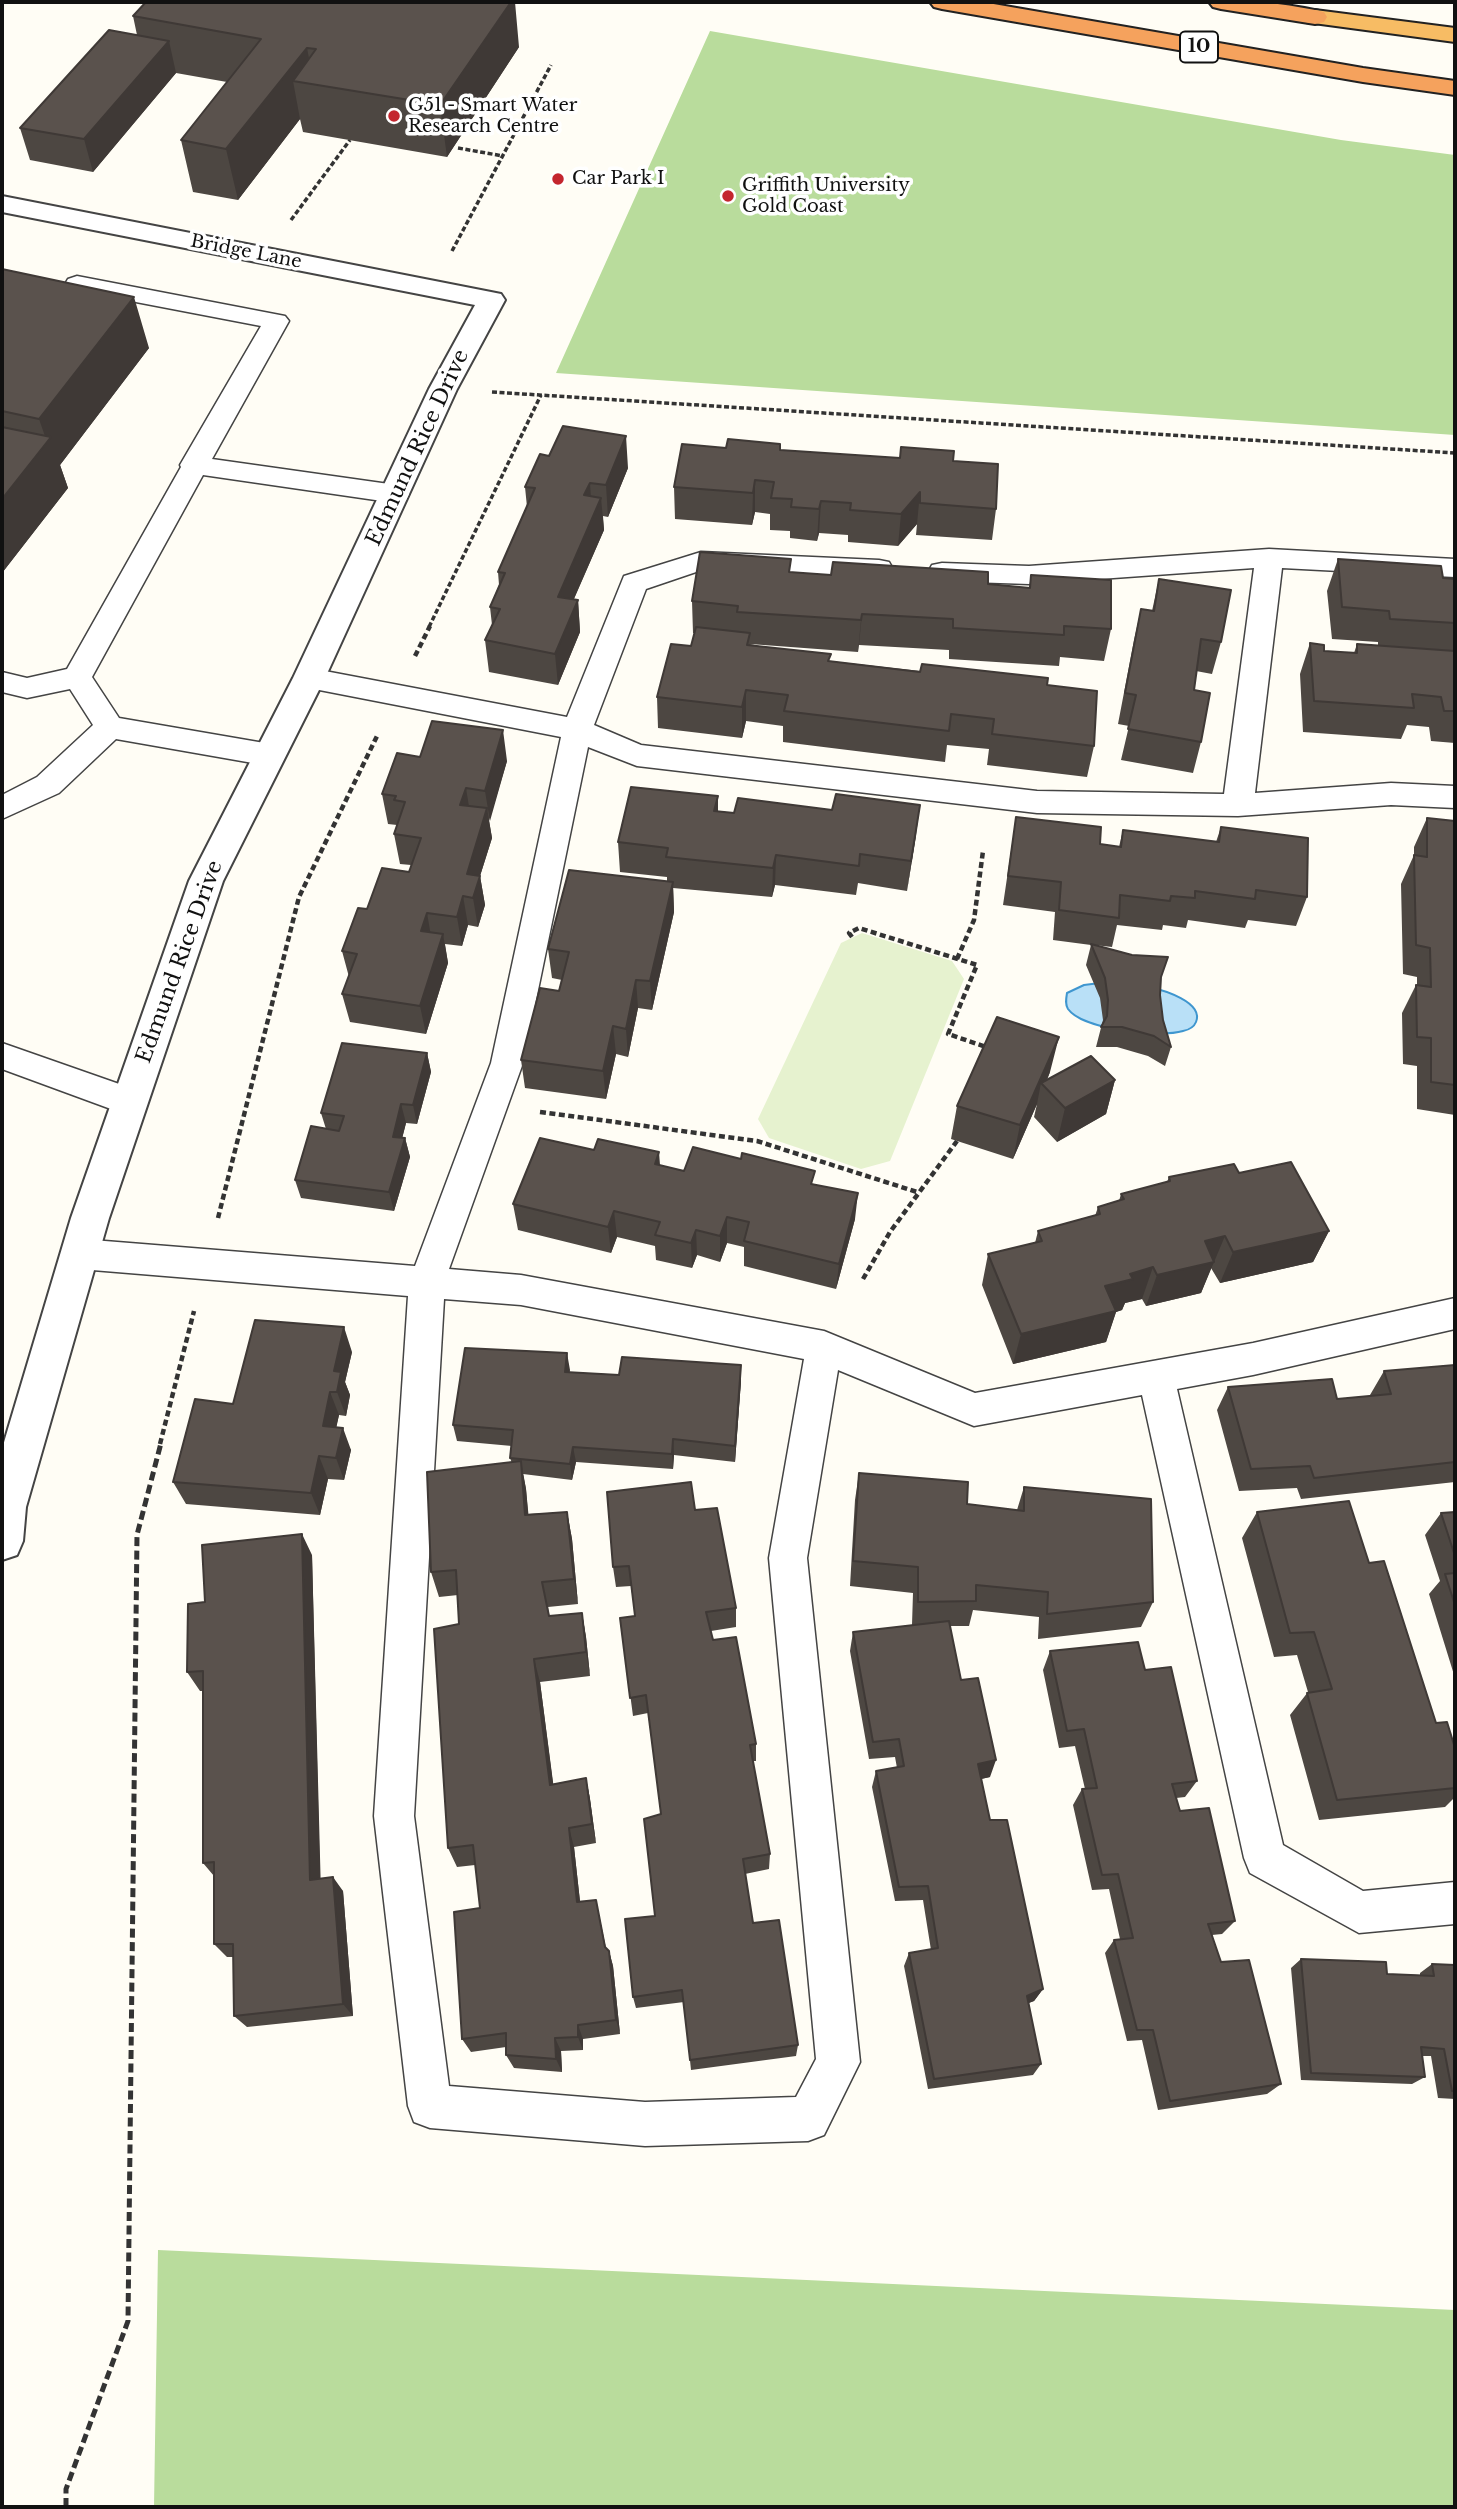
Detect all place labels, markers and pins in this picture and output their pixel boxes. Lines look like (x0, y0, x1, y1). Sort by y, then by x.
place label: G51 - Smart Water Research Centre (408, 95, 577, 138)
marker: G51 - Smart Water Research Centre (386, 108, 402, 124)
place label: Car Park I (572, 168, 665, 190)
marker: Car Park I (550, 171, 566, 187)
place label: Griffith University Gold Coast (742, 175, 910, 218)
marker: Griffith University Gold Coast (720, 188, 736, 204)

